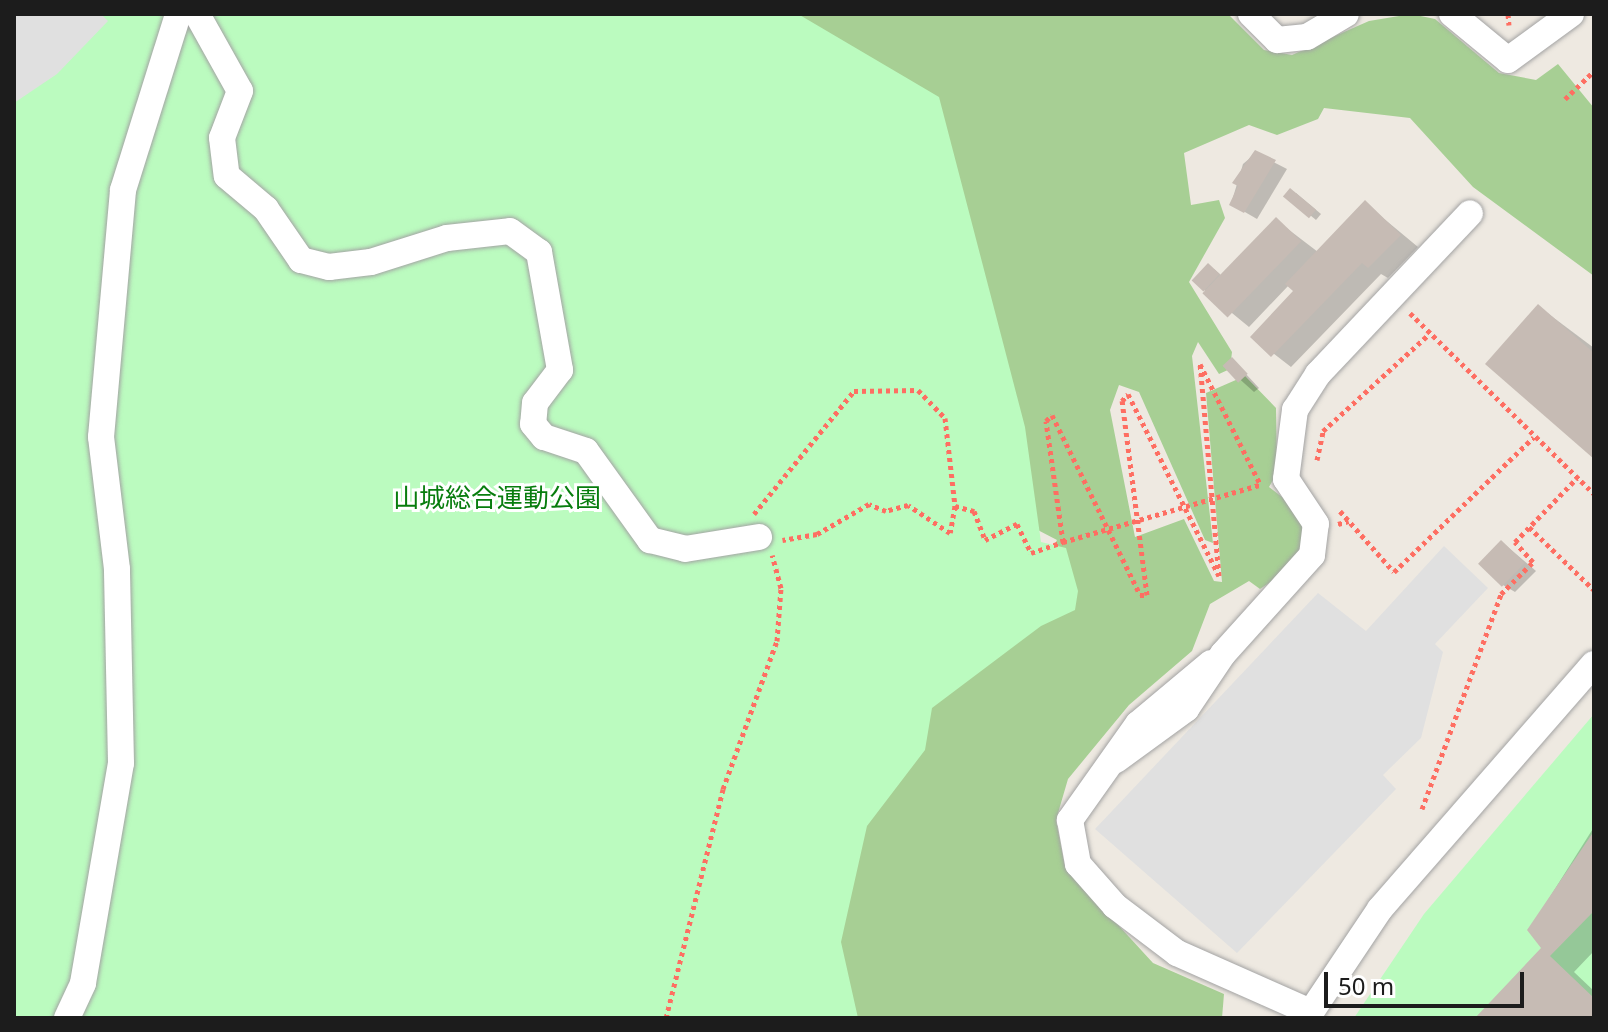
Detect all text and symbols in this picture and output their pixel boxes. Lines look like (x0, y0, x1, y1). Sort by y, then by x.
park label: 山城総合運動公園 (393, 482, 601, 514)
scale bar (1328, 956, 1528, 1006)
text: 50 m (1338, 969, 1394, 1002)

